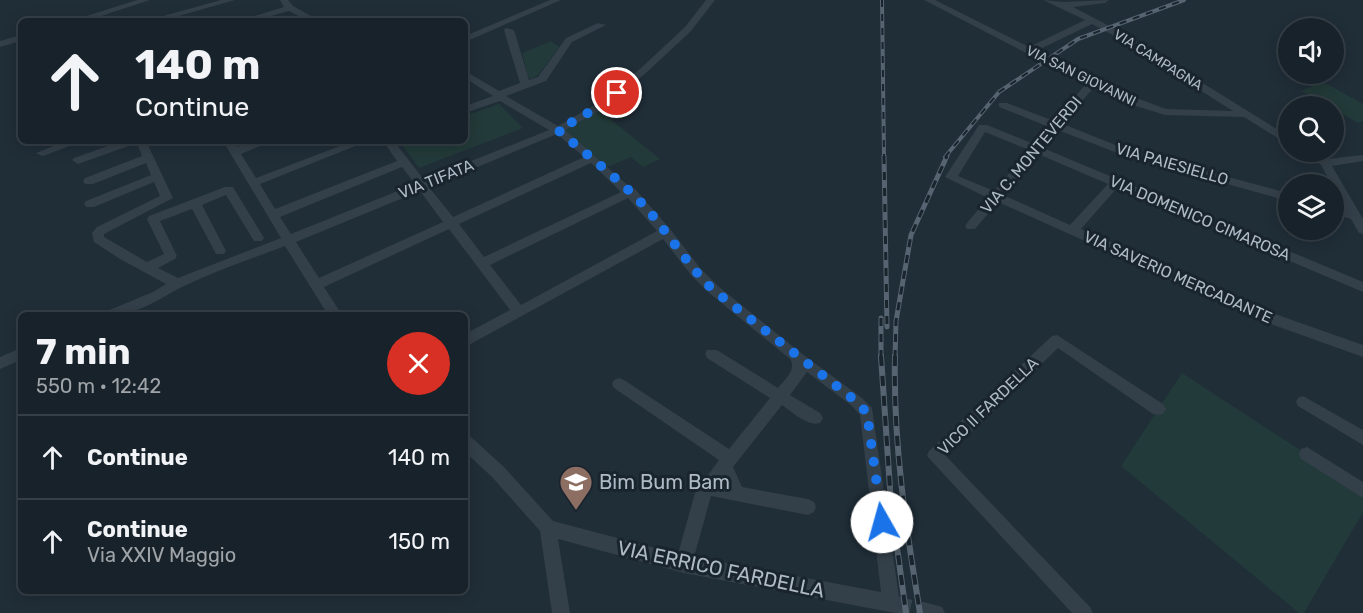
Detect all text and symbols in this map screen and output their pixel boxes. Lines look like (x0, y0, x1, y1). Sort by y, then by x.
map controls (1278, 18, 1344, 240)
button: sound (1278, 18, 1344, 84)
street label: VIA CAMPAGNA (1110, 26, 1206, 94)
text: 140 m (135, 40, 261, 90)
icon: ahead (36, 42, 114, 120)
street label: VIA SAN GIOVANNI (1023, 42, 1139, 110)
pin (591, 67, 642, 118)
icon: arrive (600, 76, 633, 109)
text: Continue (135, 91, 249, 123)
street label: VIA C. MONTEVERDI (976, 93, 1086, 217)
button: search (1278, 96, 1344, 162)
street label: VIA PAIESIELLO (1114, 139, 1230, 189)
street label: VIA TIFATA (396, 155, 477, 203)
street label: VIA DOMENICO CIMAROSA (1107, 171, 1293, 265)
button: layers (1278, 174, 1344, 240)
street label: VIA SAVERIO MERCADANTE (1081, 227, 1275, 327)
text: 7 min (36, 330, 131, 373)
button: close (387, 332, 450, 395)
street label: VICO II FARDELLA (934, 353, 1042, 459)
text: 550 m · 12:42 (36, 374, 161, 398)
icon: ahead (36, 441, 69, 474)
text: Continue (87, 444, 188, 471)
text: 140 m (388, 444, 450, 471)
school or university icon: Bim Bum Bam (558, 464, 594, 511)
place label: Bim Bum Bam (599, 470, 730, 494)
position arrow (850, 490, 914, 554)
text: Continue (87, 516, 188, 543)
icon: ahead (36, 525, 69, 558)
text: 150 m (389, 528, 450, 555)
street label: VIA ERRICO FARDELLA (615, 535, 827, 603)
text: Via XXIV Maggio (87, 543, 236, 567)

